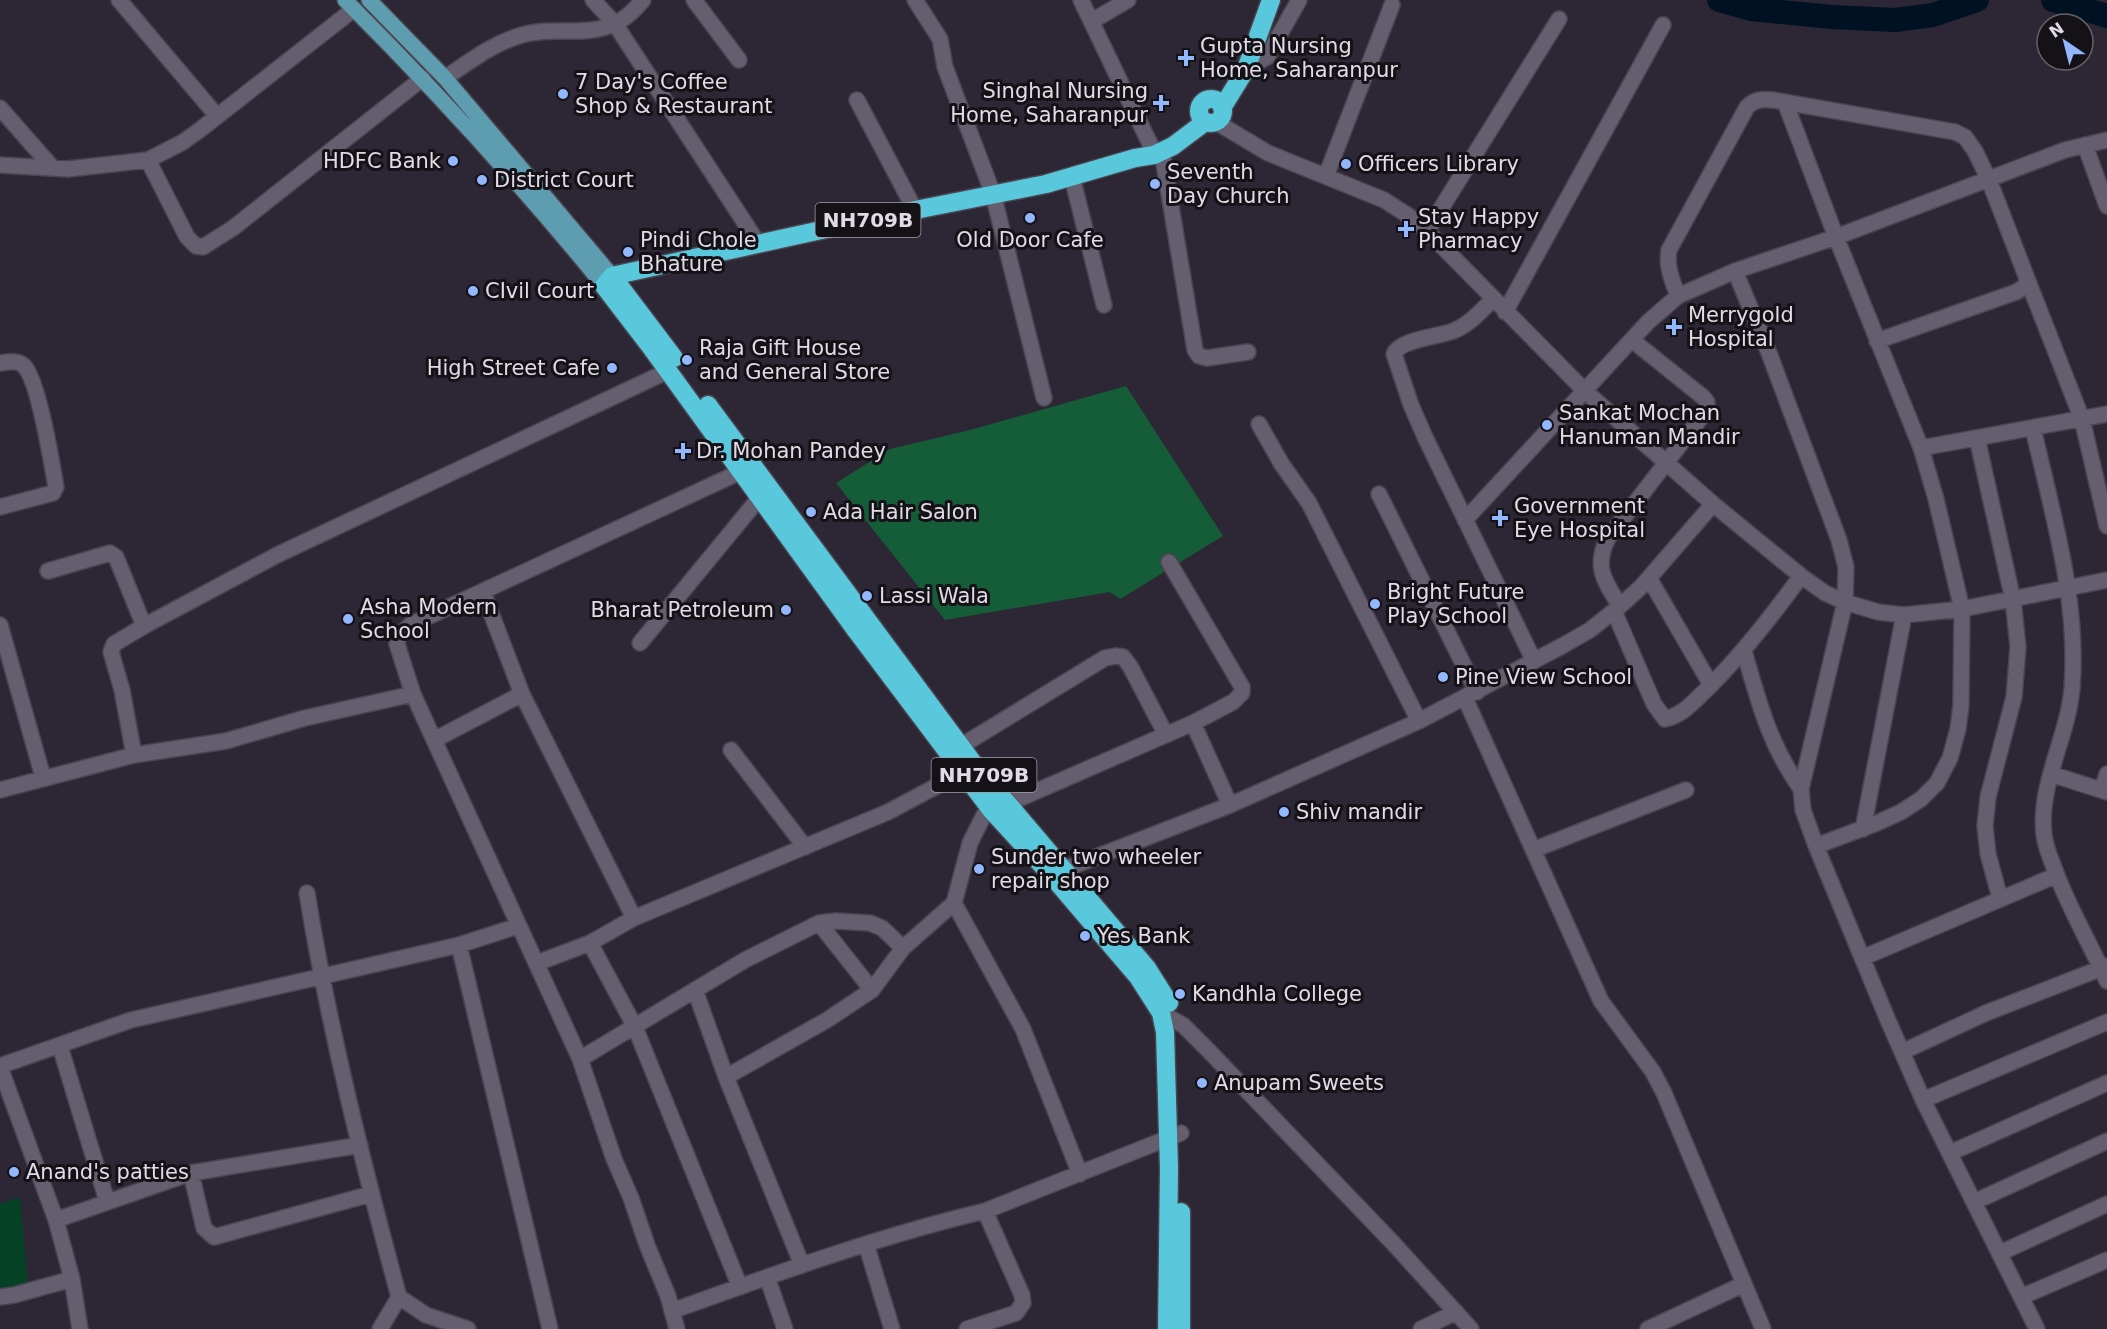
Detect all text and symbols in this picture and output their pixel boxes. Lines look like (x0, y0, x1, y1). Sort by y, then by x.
north arrow (2035, 12, 2095, 72)
text: N (2046, 19, 2068, 42)
place label: Gupta Nursing Home, Saharanpur (1200, 34, 1398, 82)
marker: Gupta Nursing Home, Saharanpur (1177, 49, 1195, 67)
place label: 7 Day's Coffee Shop & Restaurant (575, 70, 773, 118)
place label: Singhal Nursing Home, Saharanpur (950, 79, 1148, 127)
marker: 7 Day's Coffee Shop & Restaurant (556, 87, 570, 101)
marker: Singhal Nursing Home, Saharanpur (1152, 94, 1170, 112)
place label: HDFC Bank (323, 149, 442, 173)
place label: Officers Library (1358, 152, 1519, 176)
marker: HDFC Bank (446, 154, 460, 168)
marker: Officers Library (1339, 157, 1353, 171)
place label: Seventh Day Church (1167, 160, 1289, 208)
place label: District Court (494, 168, 634, 192)
marker: District Court (475, 173, 489, 187)
marker: Seventh Day Church (1148, 177, 1162, 191)
road number: NH709B (816, 203, 920, 237)
place label: Stay Happy Pharmacy (1418, 205, 1539, 253)
marker: Old Door Cafe (1023, 211, 1037, 225)
marker: Stay Happy Pharmacy (1399, 222, 1413, 236)
place label: Pindi Chole Bhature (640, 228, 757, 276)
place label: Old Door Cafe (956, 228, 1104, 252)
marker: Pindi Chole Bhature (621, 245, 635, 259)
place label: CIvil Court (485, 279, 594, 303)
marker: CIvil Court (466, 284, 480, 298)
place label: Merrygold Hospital (1688, 303, 1794, 351)
marker: Merrygold Hospital (1665, 318, 1683, 336)
place label: Raja Gift House and General Store (699, 336, 890, 384)
marker: Raja Gift House and General Store (680, 353, 694, 367)
place label: High Street Cafe (427, 356, 600, 380)
marker: High Street Cafe (605, 361, 619, 375)
place label: Sankat Mochan Hanuman Mandir (1559, 401, 1740, 449)
marker: Sankat Mochan Hanuman Mandir (1540, 418, 1554, 432)
place label: Dr. Mohan Pandey (696, 439, 886, 463)
marker: Dr. Mohan Pandey (674, 442, 692, 460)
place label: Government Eye Hospital (1514, 494, 1645, 542)
place label: Ada Hair Salon (823, 500, 978, 524)
marker: Ada Hair Salon (804, 505, 818, 519)
marker: Government Eye Hospital (1491, 509, 1509, 527)
place label: Bright Future Play School (1387, 580, 1524, 628)
place label: Lassi Wala (879, 584, 989, 608)
marker: Lassi Wala (860, 589, 874, 603)
place label: Asha Modern School (360, 595, 497, 643)
marker: Bright Future Play School (1368, 597, 1382, 611)
place label: Bharat Petroleum (590, 598, 774, 622)
marker: Bharat Petroleum (779, 603, 793, 617)
marker: Asha Modern School (341, 612, 355, 626)
place label: Pine View School (1455, 665, 1632, 689)
marker: Pine View School (1436, 670, 1450, 684)
road number: NH709B (932, 758, 1036, 792)
place label: Shiv mandir (1296, 800, 1422, 824)
marker: Shiv mandir (1277, 805, 1291, 819)
place label: Sunder two wheeler repair shop (991, 845, 1202, 893)
marker: Sunder two wheeler repair shop (972, 862, 986, 876)
place label: Yes Bank (1096, 924, 1191, 948)
marker: Yes Bank (1078, 929, 1092, 943)
place label: Kandhla College (1192, 982, 1362, 1006)
marker: Kandhla College (1173, 987, 1187, 1001)
place label: Anupam Sweets (1214, 1071, 1384, 1095)
marker: Anupam Sweets (1195, 1076, 1209, 1090)
place label: Anand's patties (26, 1160, 189, 1184)
marker: Anand's patties (7, 1165, 21, 1179)

